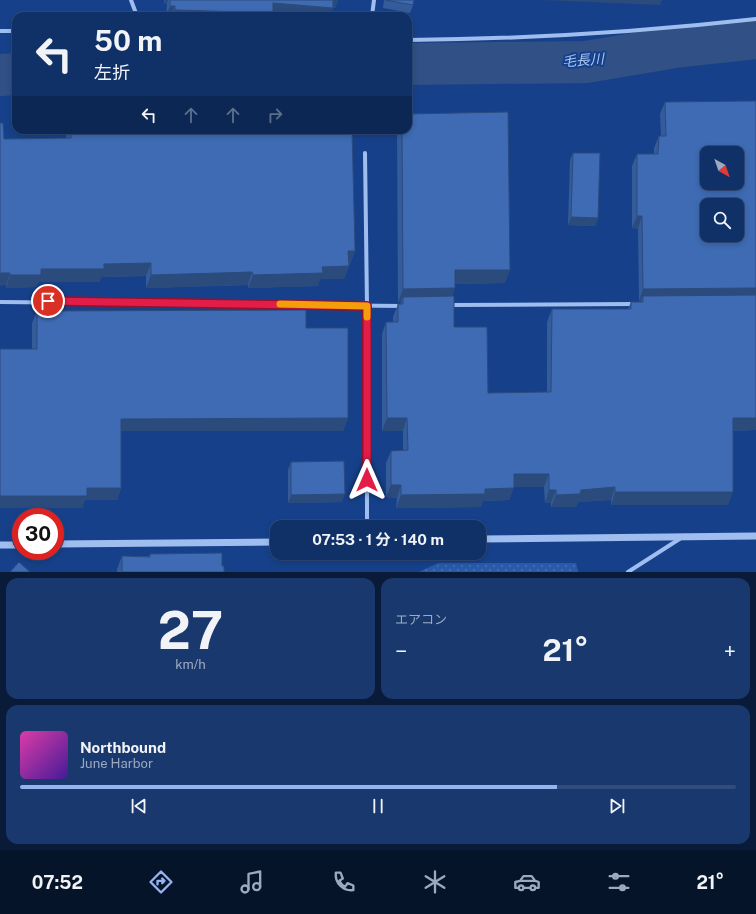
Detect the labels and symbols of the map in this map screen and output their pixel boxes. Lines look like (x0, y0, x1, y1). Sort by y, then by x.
water label: 毛長川 (561, 50, 607, 69)
north arrow (700, 146, 744, 190)
pin (31, 284, 65, 318)
position arrow (346, 459, 388, 501)
speed limit sign: 30 (12, 508, 64, 560)

